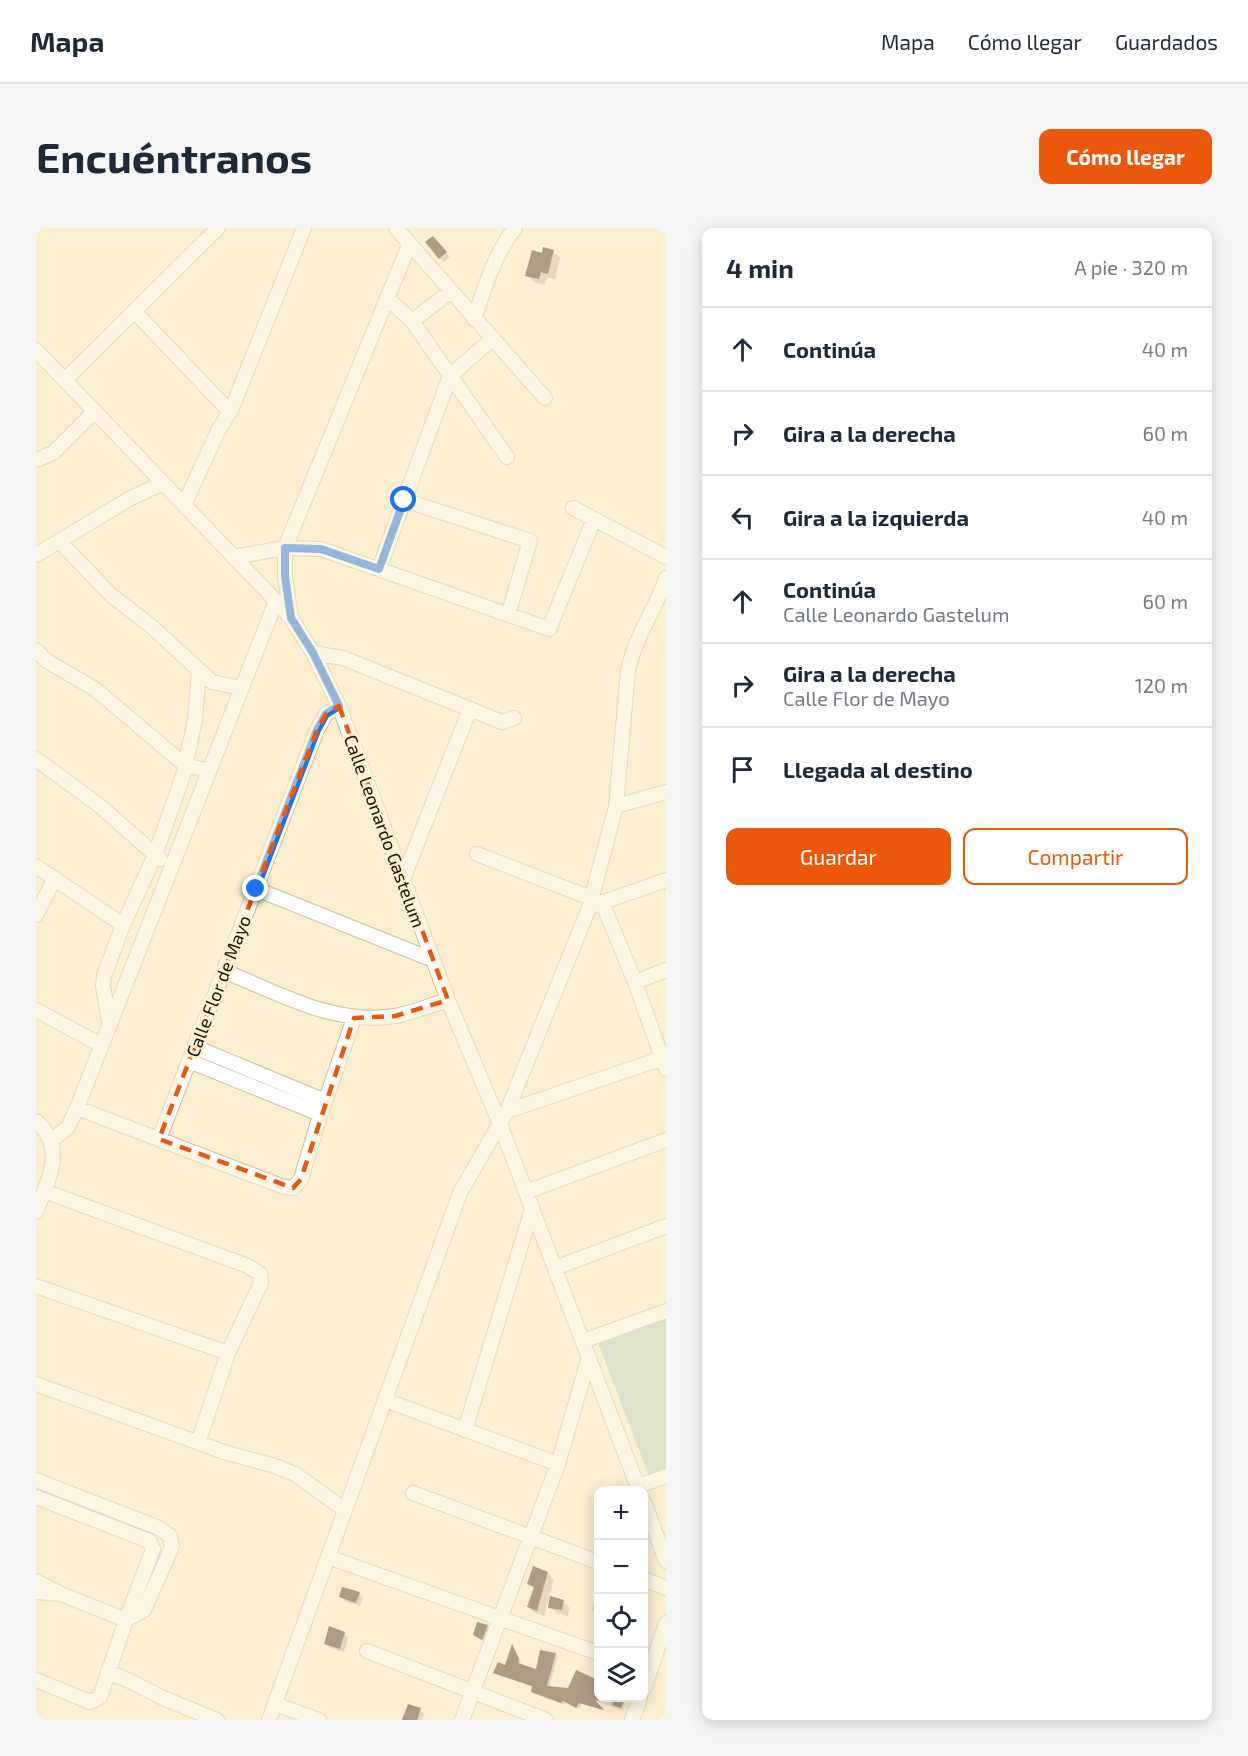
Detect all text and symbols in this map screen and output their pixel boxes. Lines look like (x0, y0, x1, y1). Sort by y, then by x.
text: Mapa (30, 24, 104, 58)
text: Mapa (881, 29, 935, 54)
text: Cómo llegar (968, 29, 1082, 54)
text: Guardados (1115, 29, 1218, 54)
button: Cómo llegar (1039, 129, 1212, 184)
text: Encuéntranos (36, 131, 312, 181)
text: 4 min (726, 252, 794, 283)
text: A pie · 320 m (1074, 255, 1188, 279)
icon: ahead (726, 333, 759, 366)
text: Continúa (783, 336, 876, 362)
text: 40 m (1142, 337, 1188, 361)
icon: right (726, 417, 759, 450)
text: Gira a la derecha (783, 420, 956, 446)
text: 60 m (1143, 421, 1188, 445)
route start (390, 486, 416, 512)
icon: left (726, 501, 759, 534)
text: Gira a la izquierda (783, 504, 969, 530)
text: 40 m (1142, 505, 1188, 529)
text: Continúa (783, 576, 876, 602)
icon: ahead (726, 585, 759, 618)
text: 60 m (1143, 589, 1188, 613)
text: Calle Leonardo Gastelum (783, 602, 1009, 626)
text: Gira a la derecha (783, 660, 956, 686)
icon: right (726, 669, 759, 702)
text: 120 m (1135, 673, 1188, 697)
text: Calle Flor de Mayo (783, 686, 950, 710)
street label: Calle Leonardo Gastelum (340, 731, 430, 931)
icon: arrive (726, 753, 759, 786)
text: Llegada al destino (783, 756, 973, 782)
button: Guardar (726, 828, 951, 885)
button: Compartir (963, 828, 1188, 885)
route end (242, 875, 268, 901)
street label: Calle Flor de Mayo (181, 912, 255, 1060)
map controls (594, 1486, 648, 1702)
button: + (594, 1486, 648, 1540)
button: − (594, 1540, 648, 1594)
button: locate (594, 1594, 648, 1648)
button: layers (594, 1648, 648, 1702)

